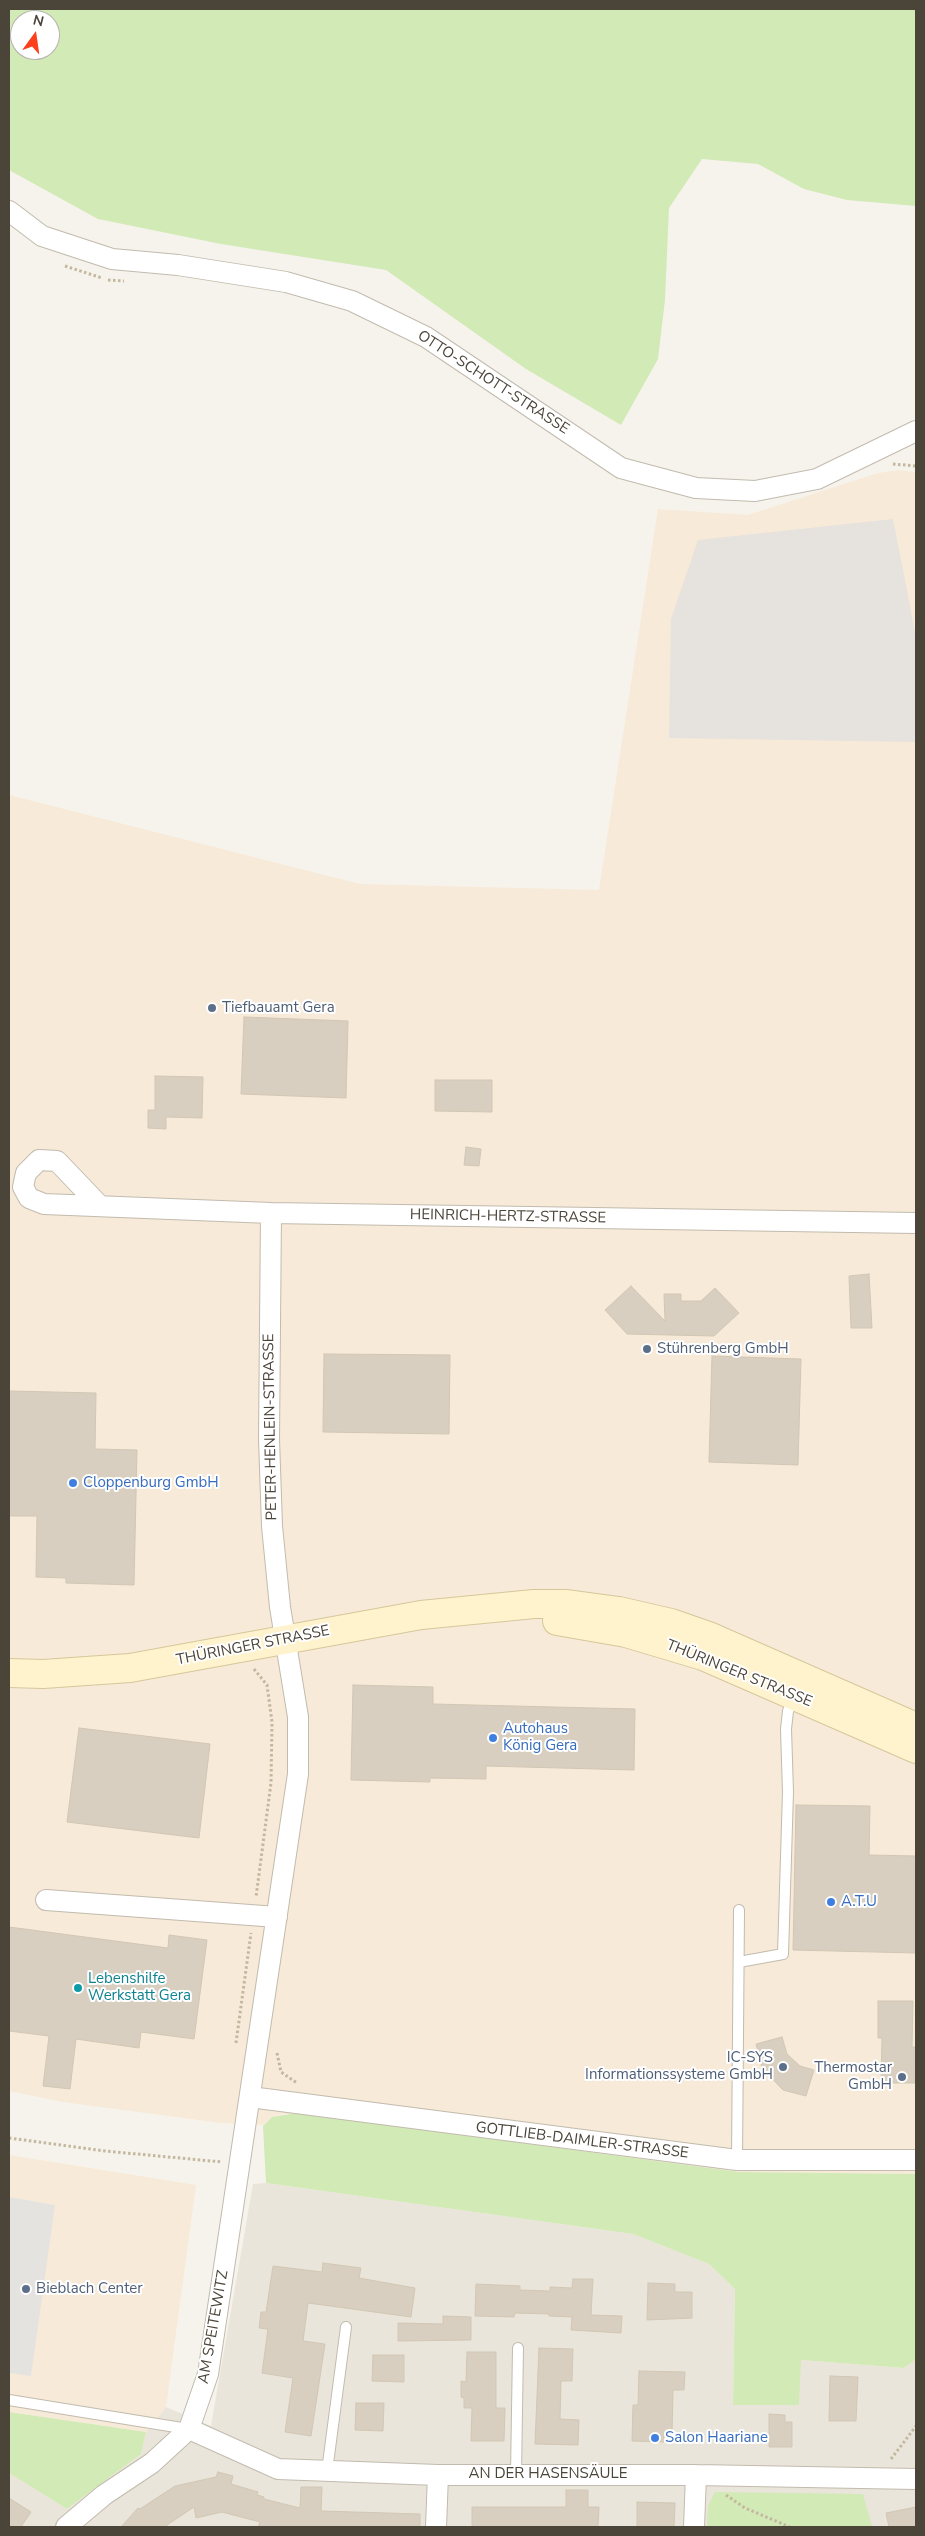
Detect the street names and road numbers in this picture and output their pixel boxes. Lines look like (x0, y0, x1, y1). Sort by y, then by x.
street label: OTTO-SCHOTT-STRASSE (414, 327, 572, 439)
street label: HEINRICH-HERTZ-STRASSE (410, 1206, 606, 1228)
street label: PETER-HENLEIN-STRASSE (260, 1333, 282, 1521)
street label: THÜRINGER STRASSE (175, 1622, 331, 1670)
street label: THÜRINGER STRASSE (663, 1636, 815, 1712)
street label: GOTTLIEB-DAIMLER-STRASSE (474, 2119, 690, 2163)
street label: AM SPEITEWITZ (195, 2269, 233, 2385)
street label: AN DER HASENSÄULE (469, 2465, 627, 2483)

